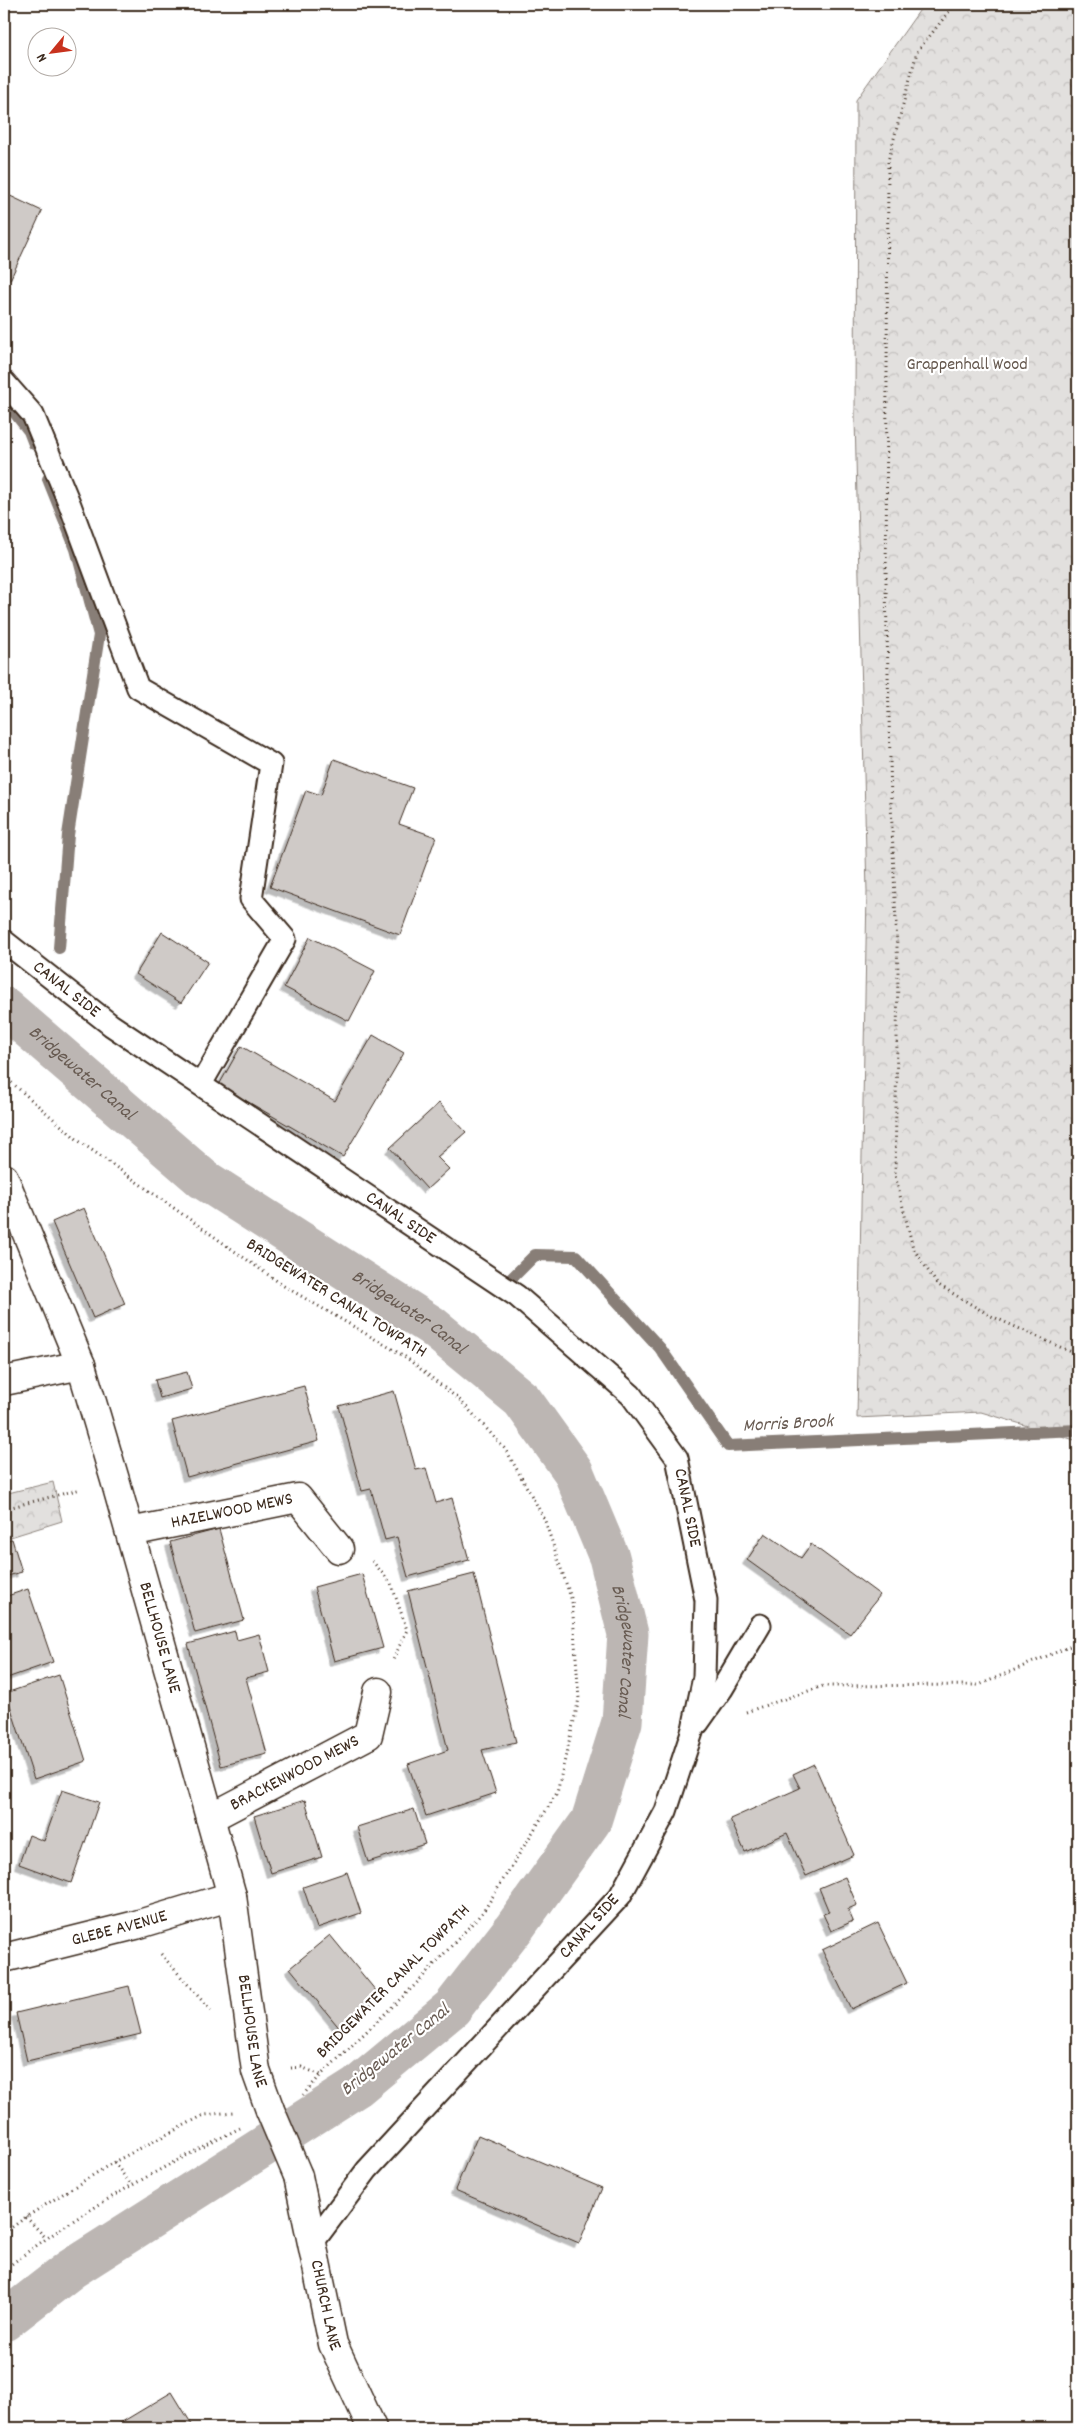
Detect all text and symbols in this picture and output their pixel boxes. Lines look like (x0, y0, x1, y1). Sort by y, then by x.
north arrow (28, 28, 78, 78)
text: N (32, 49, 53, 65)
park label: Grappenhall Wood (906, 353, 1028, 378)
street label: CANAL SIDE (27, 955, 105, 1024)
water label: Bridgewater Canal (22, 1020, 142, 1129)
street label: CANAL SIDE (360, 1186, 441, 1251)
street label: BRIDGEWATER CANAL TOWPATH (241, 1233, 431, 1365)
water label: Bridgewater Canal (346, 1264, 472, 1363)
water label: Morris Brook (742, 1409, 836, 1441)
street label: CANAL SIDE (667, 1466, 707, 1550)
street label: HAZELWOOD MEWS (169, 1487, 295, 1536)
street label: BELLHOUSE LANE (132, 1579, 187, 1696)
water label: Bridgewater Canal (603, 1582, 642, 1719)
street label: BRACKENWOOD MEWS (226, 1729, 364, 1818)
street label: CANAL SIDE (554, 1889, 626, 1965)
street label: BRIDGEWATER CANAL TOWPATH (311, 1899, 477, 2065)
street label: GLEBE AVENUE (69, 1904, 170, 1953)
street label: BELLHOUSE LANE (230, 1973, 274, 2091)
water label: Bridgewater Canal (336, 1998, 458, 2104)
street label: CHURCH LANE (303, 2258, 347, 2355)

